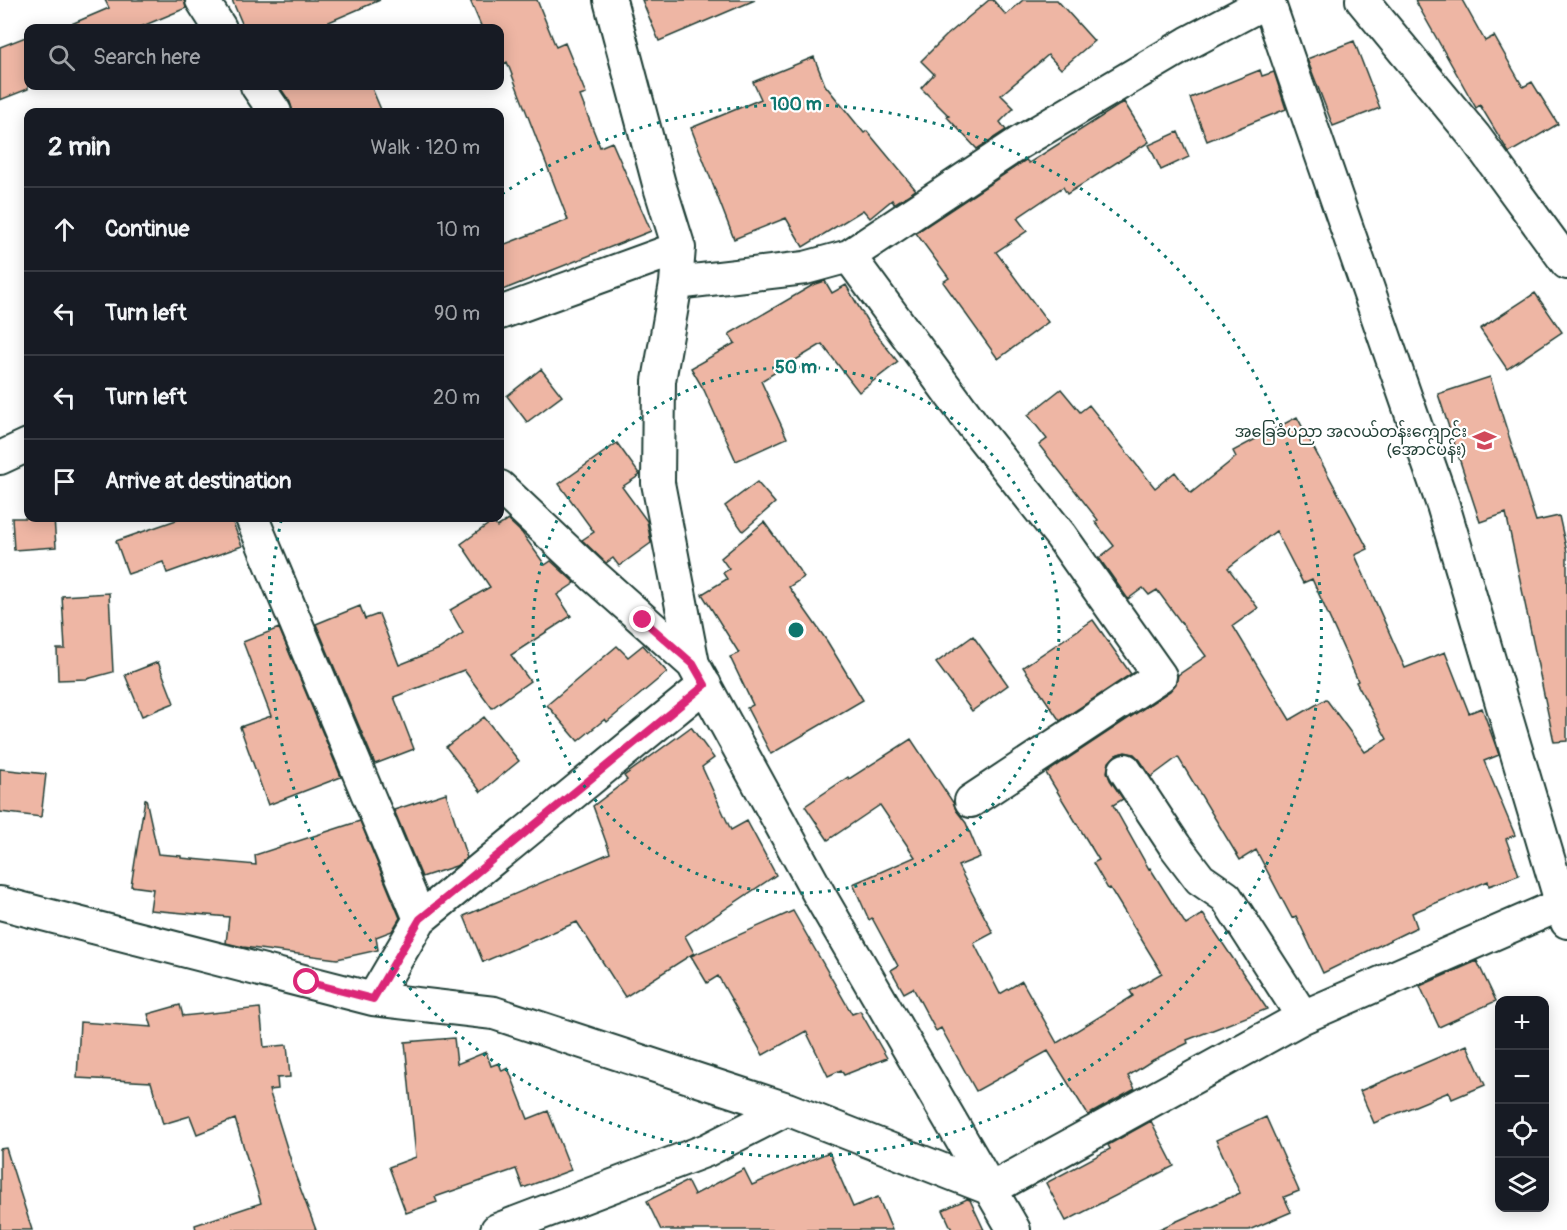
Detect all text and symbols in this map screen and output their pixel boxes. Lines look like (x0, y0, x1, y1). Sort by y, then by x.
search box (24, 24, 504, 90)
icon: search (45, 41, 78, 74)
text: Search here (93, 43, 200, 71)
text: 100 m (770, 93, 822, 116)
text: 2 min (48, 131, 110, 163)
text: Walk · 120 m (371, 135, 480, 160)
icon: ahead (48, 213, 81, 246)
text: Continue (105, 215, 189, 243)
text: 10 m (436, 217, 480, 242)
icon: left (48, 297, 81, 330)
text: Turn left (105, 299, 187, 327)
text: 90 m (434, 301, 480, 326)
text: 50 m (775, 356, 817, 379)
icon: left (48, 381, 81, 414)
text: Turn left (105, 383, 187, 411)
text: 20 m (433, 385, 480, 410)
place label: အခြေခံပညာ အလယ်တန်းကျောင်း (အောင်ပန်း) (1234, 420, 1467, 463)
school or university icon: အခြေခံပညာ အလယ်တန်းကျောင်း (အောင်ပန်း) (1472, 428, 1498, 454)
icon: arrive (48, 465, 81, 498)
text: Arrive at destination (105, 467, 291, 495)
route end (629, 606, 655, 632)
centre of rings (786, 620, 806, 640)
route start (293, 968, 319, 994)
map controls (1495, 996, 1549, 1212)
button: + (1495, 996, 1549, 1050)
button: − (1495, 1050, 1549, 1104)
button: locate (1495, 1104, 1549, 1158)
button: layers (1495, 1158, 1549, 1212)

